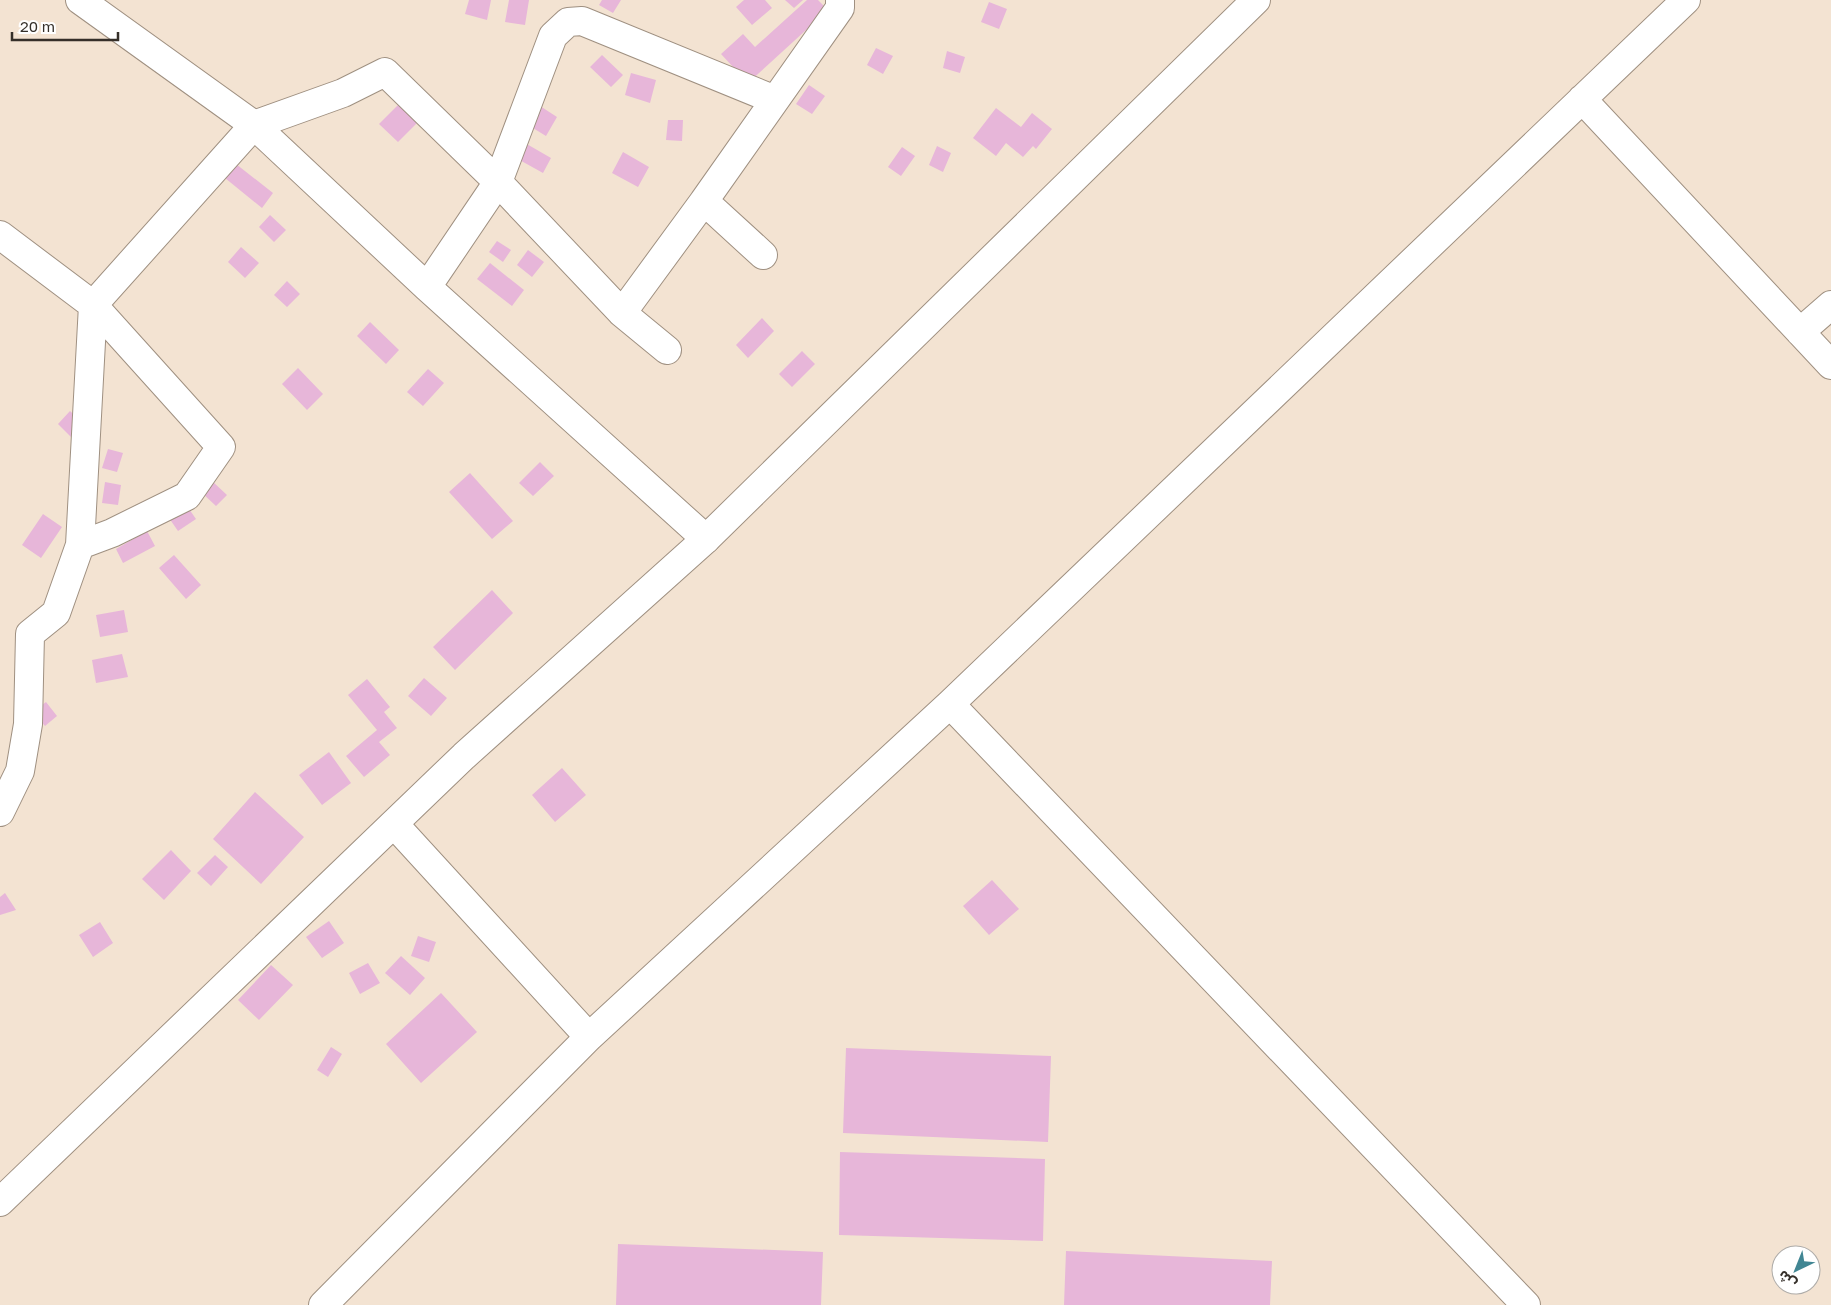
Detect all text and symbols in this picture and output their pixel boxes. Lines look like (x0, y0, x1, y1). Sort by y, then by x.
scale bar (12, 10, 119, 42)
text: 20 m (20, 17, 55, 35)
north arrow (1771, 1245, 1821, 1295)
text: ش (1774, 1267, 1800, 1293)

